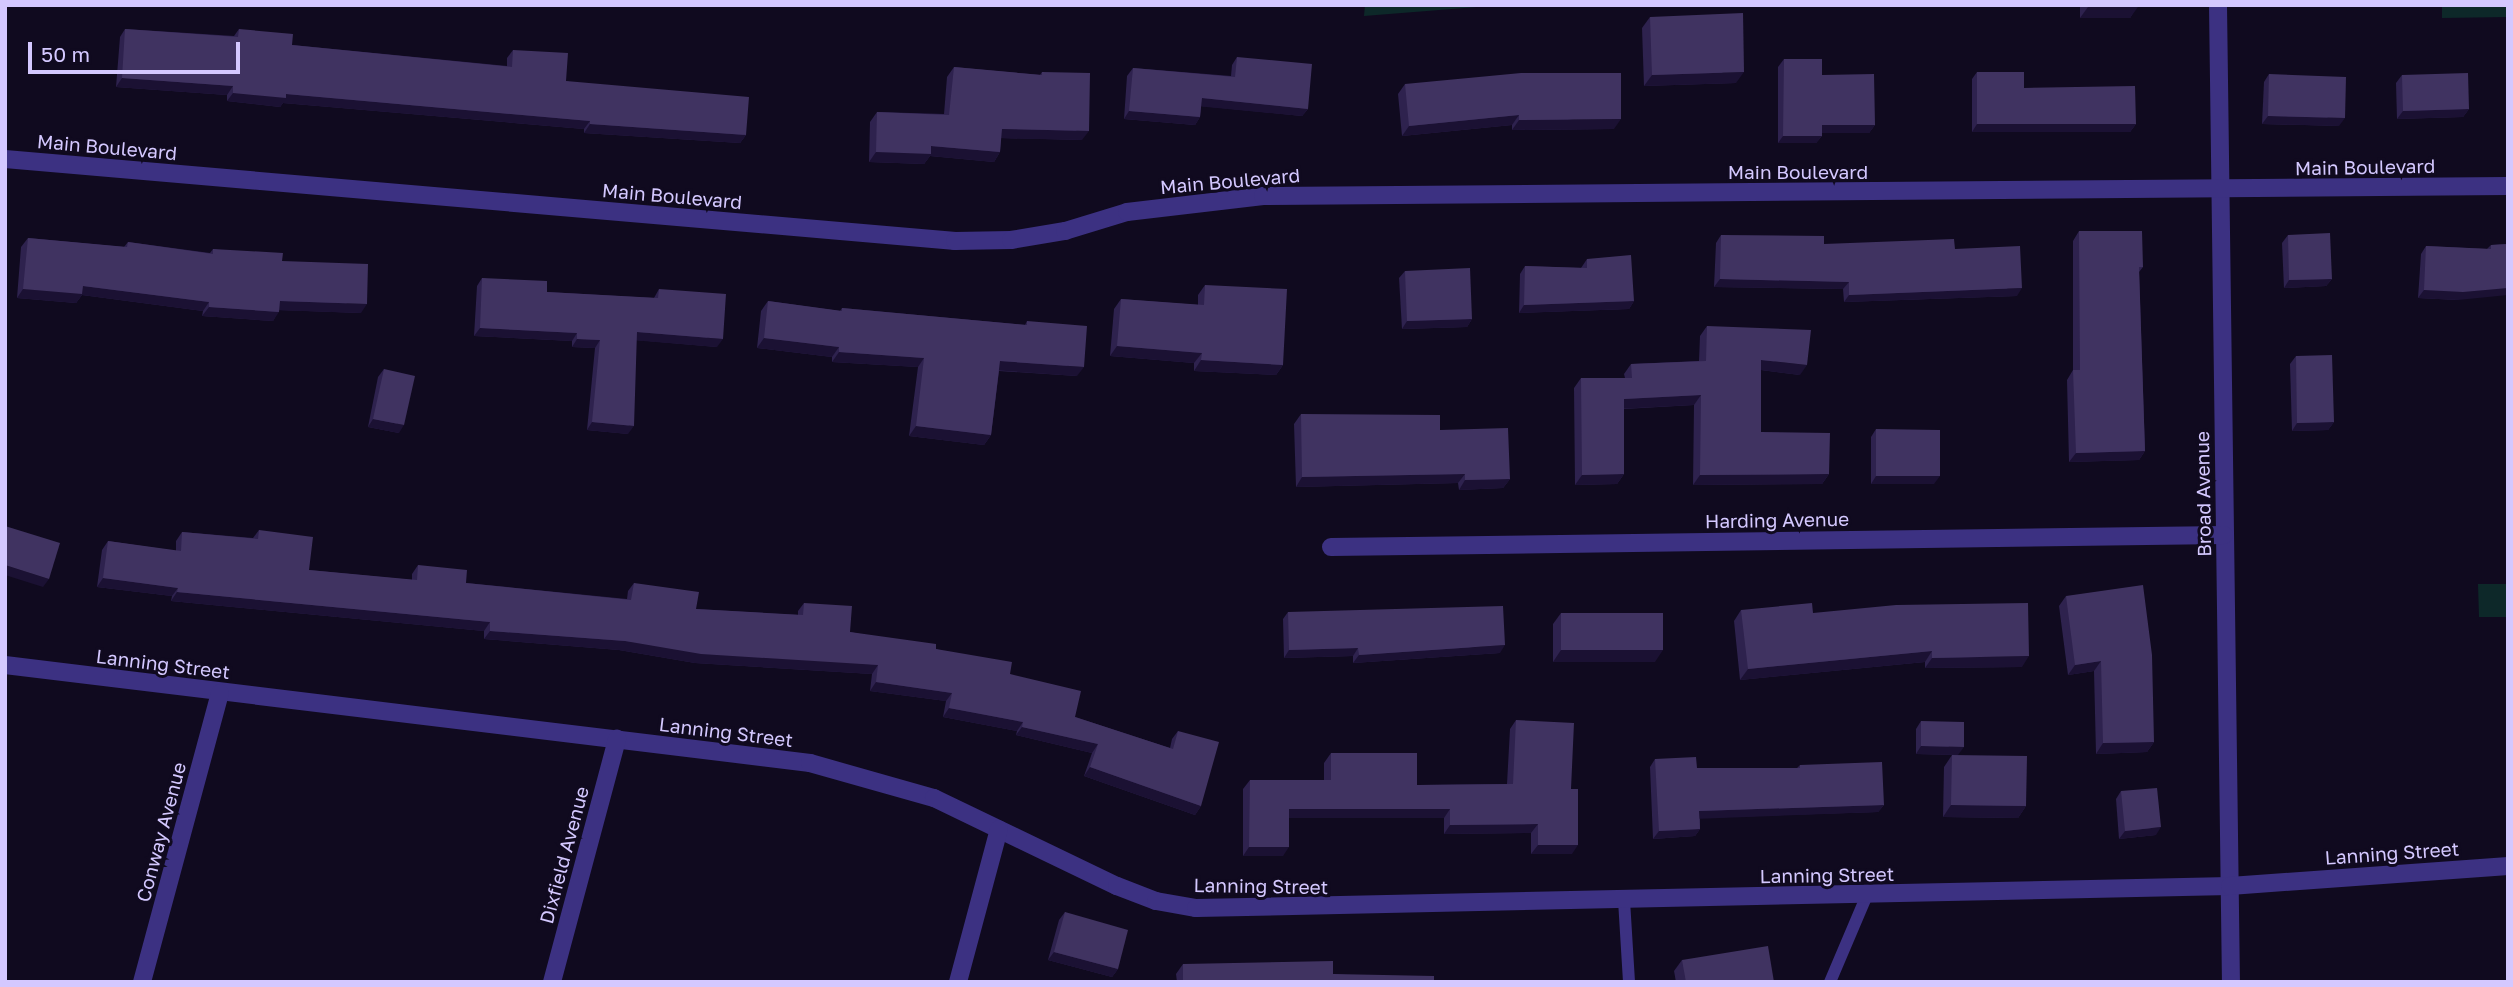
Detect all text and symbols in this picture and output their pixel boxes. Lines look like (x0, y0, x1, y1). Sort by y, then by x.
scale bar (32, 28, 243, 72)
text: 50 m (41, 41, 90, 67)
street label: Main Boulevard (36, 130, 178, 164)
street label: Main Boulevard (2295, 154, 2435, 180)
street label: Main Boulevard (1728, 161, 1868, 183)
street label: Main Boulevard (1159, 164, 1301, 198)
street label: Main Boulevard (601, 179, 743, 213)
street label: Broad Avenue (2191, 431, 2215, 557)
street label: Harding Avenue (1705, 507, 1849, 533)
street label: Lanning Street (95, 644, 231, 684)
street label: Lanning Street (658, 712, 794, 752)
street label: Conway Avenue (131, 760, 191, 904)
street label: Dixfield Avenue (535, 784, 593, 926)
street label: Lanning Street (2324, 837, 2460, 869)
street label: Lanning Street (1760, 862, 1894, 888)
street label: Lanning Street (1194, 873, 1328, 899)

